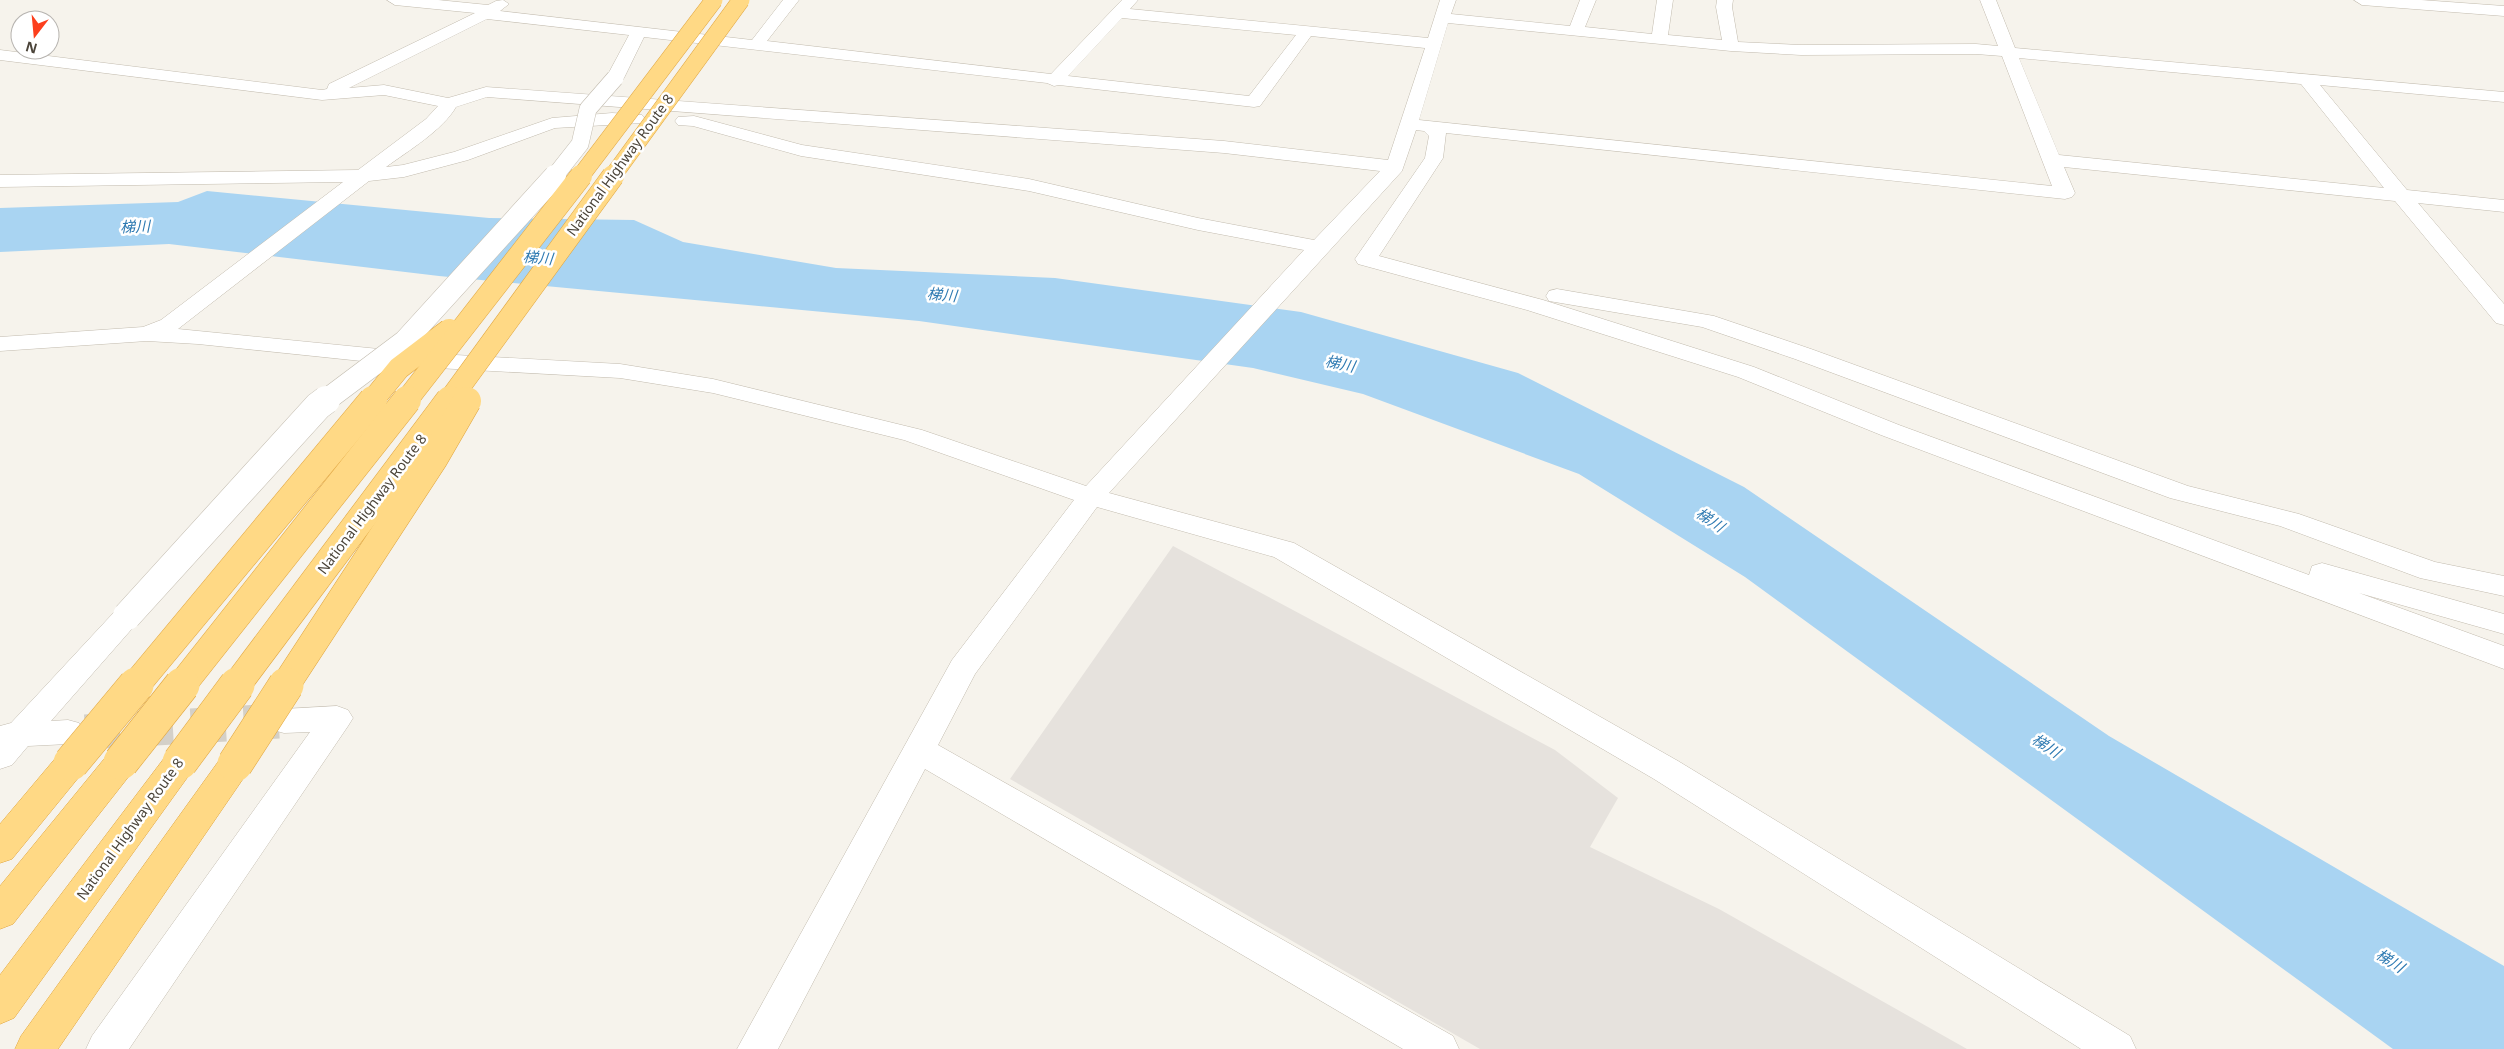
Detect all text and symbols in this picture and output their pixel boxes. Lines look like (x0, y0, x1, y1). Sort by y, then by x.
north arrow (10, 10, 60, 60)
text: N (23, 37, 39, 59)
street label: National Highway Route 8 (562, 90, 677, 239)
water label: 梯川 (120, 215, 152, 237)
water label: 梯川 (522, 246, 556, 268)
water label: 梯川 (926, 283, 960, 305)
water label: 梯川 (1324, 350, 1359, 376)
street label: National Highway Route 8 (313, 430, 431, 578)
water label: 梯川 (1693, 502, 1730, 537)
water label: 梯川 (2029, 729, 2066, 763)
street label: National Highway Route 8 (72, 754, 187, 903)
water label: 梯川 (2373, 944, 2410, 978)

